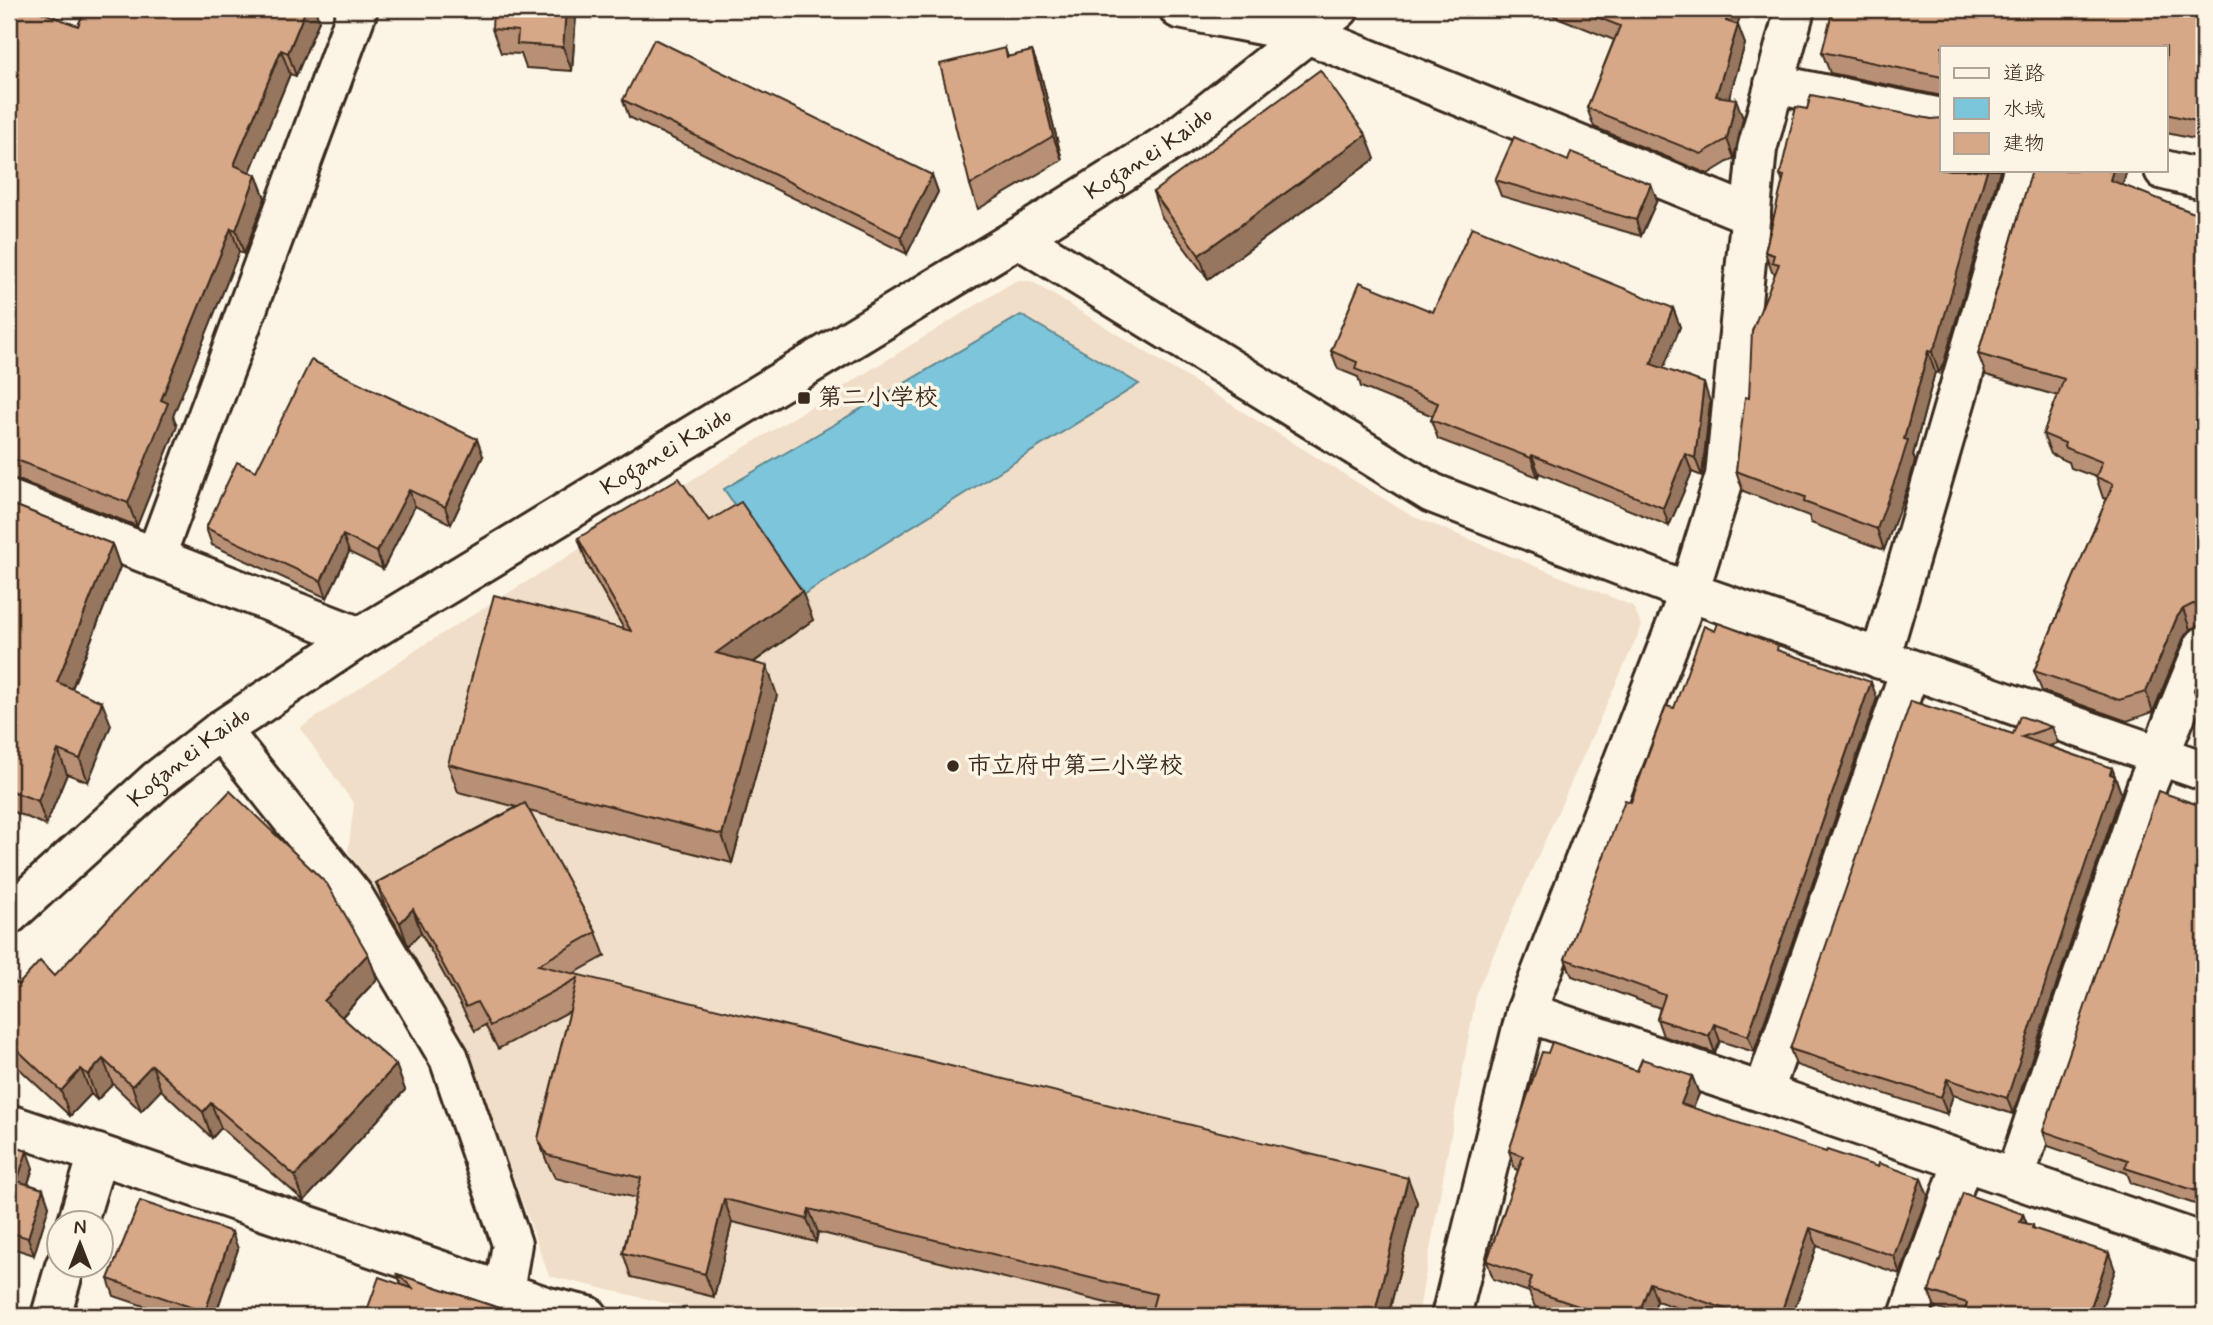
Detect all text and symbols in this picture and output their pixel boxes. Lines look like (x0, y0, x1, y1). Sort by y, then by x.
legend (1940, 46, 2168, 172)
text: 道路 (2003, 60, 2045, 88)
text: 水域 (2003, 96, 2045, 124)
street label: Koganei Kaido (1079, 99, 1219, 208)
text: 建物 (2003, 130, 2045, 158)
place label: 第二小学校 (818, 383, 938, 414)
marker: 第二小学校 (796, 390, 812, 406)
street label: Koganei Kaido (595, 400, 738, 503)
street label: Koganei Kaido (121, 699, 257, 815)
place label: 市立府中第二小学校 (967, 751, 1183, 782)
marker: 市立府中第二小学校 (945, 758, 961, 774)
north arrow (46, 1210, 116, 1280)
text: N (74, 1216, 86, 1241)

